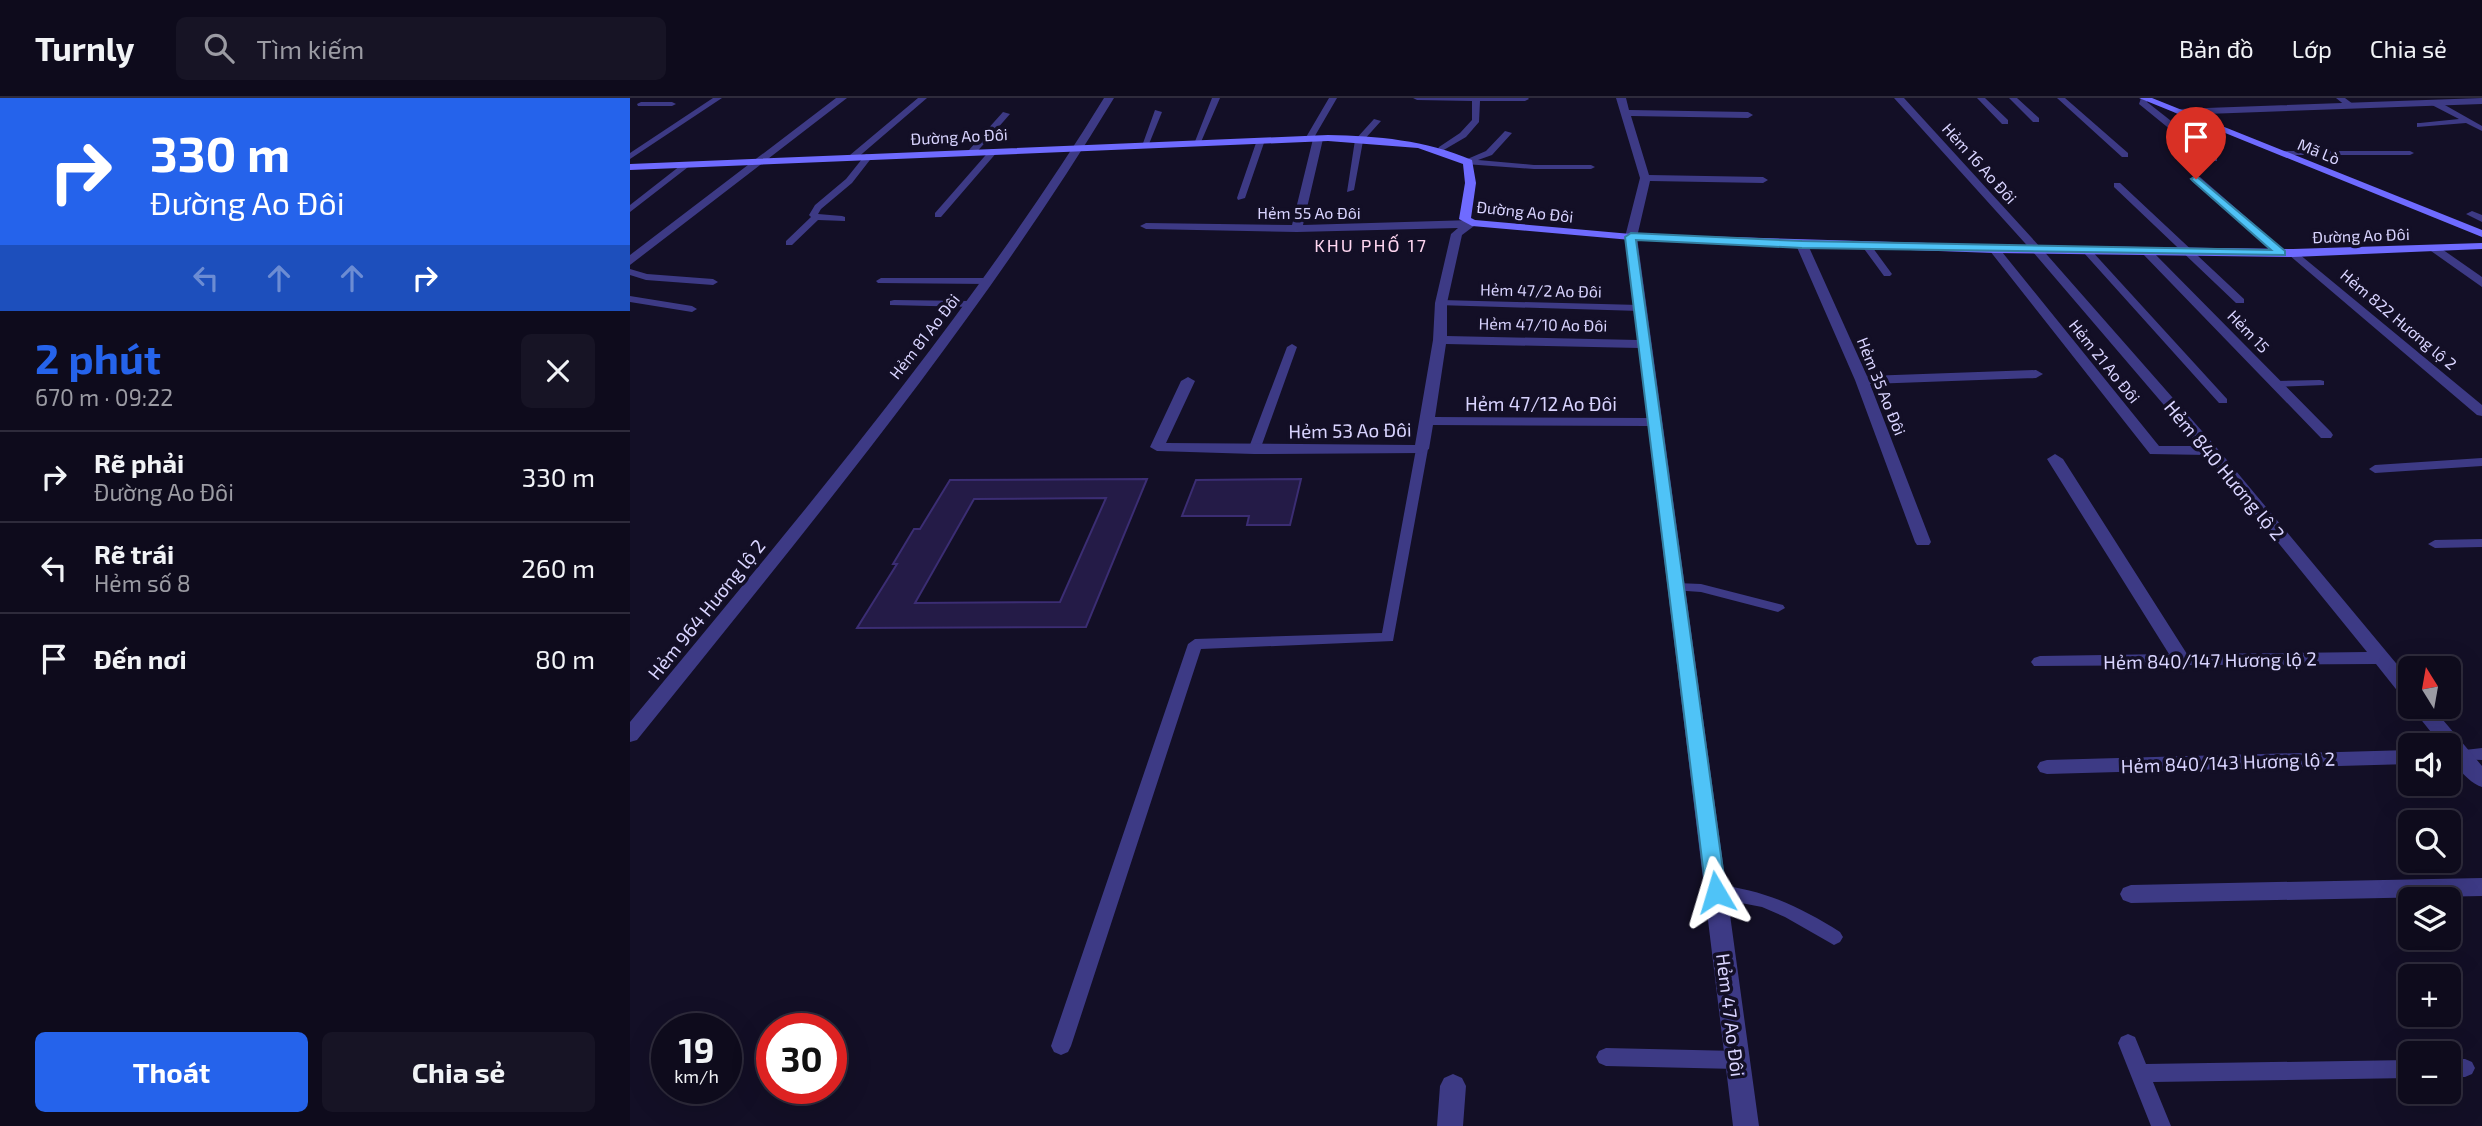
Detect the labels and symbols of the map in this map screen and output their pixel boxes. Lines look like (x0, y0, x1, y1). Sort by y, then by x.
pin (2166, 107, 2226, 179)
street label: Hẻm 16 Ao Đôi (1939, 119, 2021, 207)
street label: Đường Ao Đôi (910, 124, 1008, 148)
street label: Mã Lò (2295, 134, 2343, 168)
street label: Đường Ao Đôi (1476, 196, 1574, 226)
street label: Hẻm 55 Ao Đôi (1257, 203, 1361, 222)
street label: Đường Ao Đôi (2312, 224, 2410, 246)
district label: KHU PHỐ 17 (1314, 234, 1428, 256)
street label: Hẻm 822 Hương lộ 2 (2337, 265, 2461, 373)
street label: Hẻm 47/2 Ao Đôi (1480, 279, 1602, 301)
street label: Hẻm 81 Ao Đôi (885, 290, 963, 382)
street label: Hẻm 15 (2224, 306, 2274, 356)
street label: Hẻm 47/10 Ao Đôi (1478, 313, 1608, 335)
street label: Hẻm 21 Ao Đôi (2066, 315, 2144, 407)
street label: Hẻm 35 Ao Đôi (1854, 334, 1910, 438)
street label: Hẻm 47/12 Ao Đôi (1465, 392, 1617, 415)
street label: Hẻm 840 Hương lộ 2 (2160, 396, 2290, 544)
street label: Hẻm 53 Ao Đôi (1288, 417, 1412, 443)
street label: Hẻm 964 Hương lộ 2 (642, 534, 770, 684)
street label: Hẻm 840/147 Hương lộ 2 (2103, 647, 2317, 673)
north arrow (2398, 656, 2460, 719)
street label: Hẻm 840/143 Hương lộ 2 (2120, 747, 2336, 777)
position arrow (1679, 855, 1753, 929)
street label: Hẻm 47 Ao Đôi (1712, 952, 1750, 1078)
speed limit sign: 30 (756, 1013, 847, 1104)

